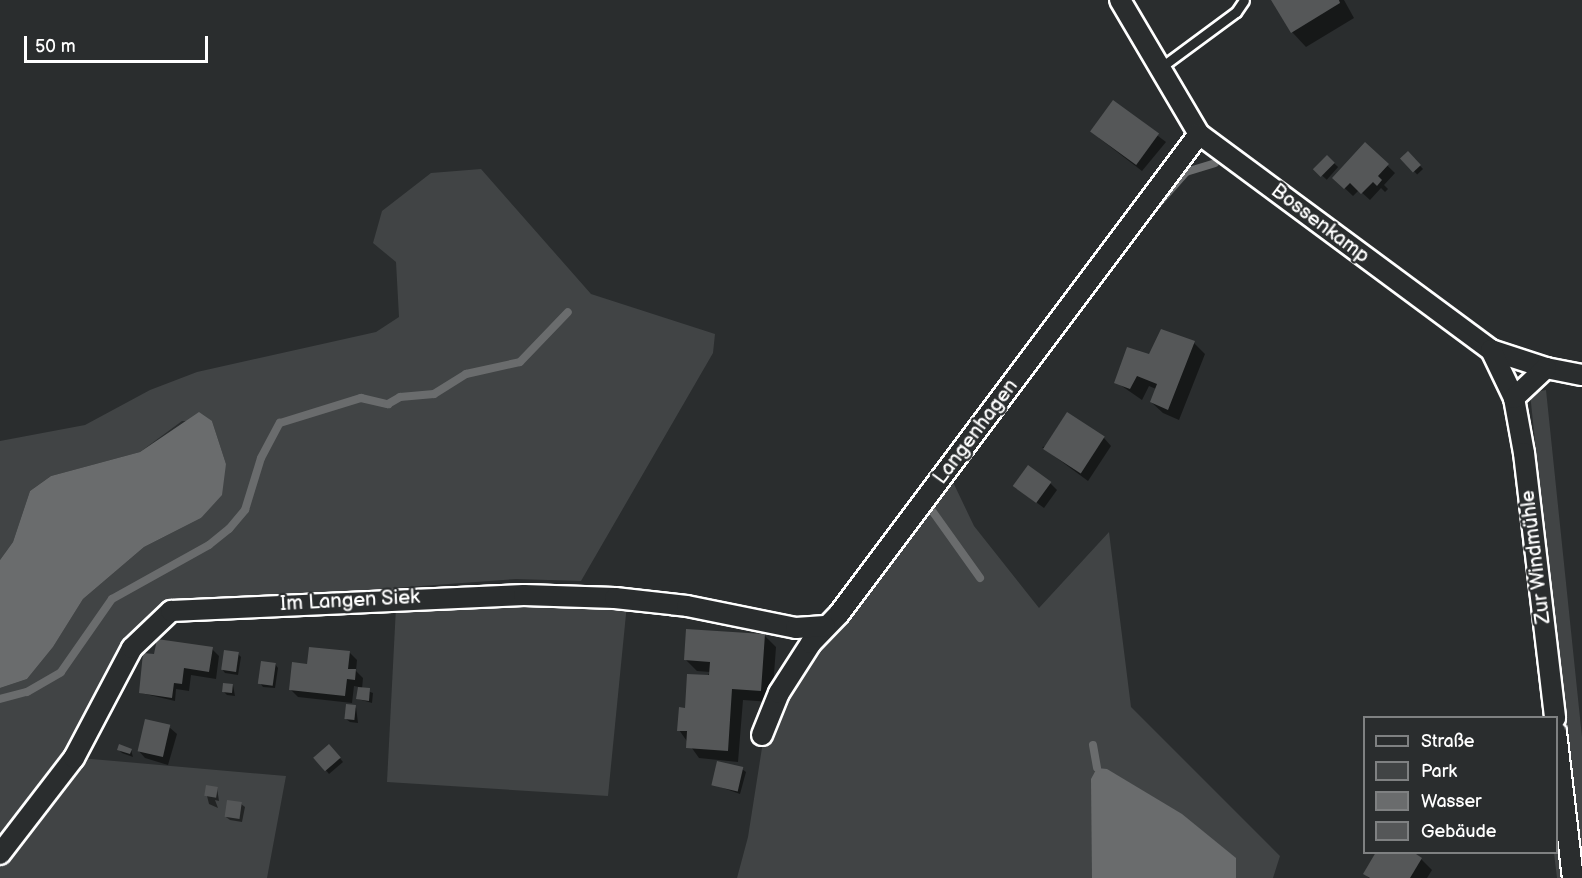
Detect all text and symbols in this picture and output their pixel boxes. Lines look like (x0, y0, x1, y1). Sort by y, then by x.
scale bar (27, 24, 212, 62)
text: 50 m (35, 36, 76, 57)
street label: Bossenkamp (1266, 179, 1374, 269)
street label: Langenhagen (929, 375, 1023, 489)
street label: Zur Windmühle (1516, 488, 1556, 626)
street label: Im Langen Siek (279, 585, 421, 617)
legend (1363, 716, 1558, 854)
text: Straße (1421, 731, 1474, 752)
text: Park (1421, 761, 1457, 782)
text: Wasser (1421, 791, 1482, 812)
text: Gebäude (1421, 821, 1497, 842)

